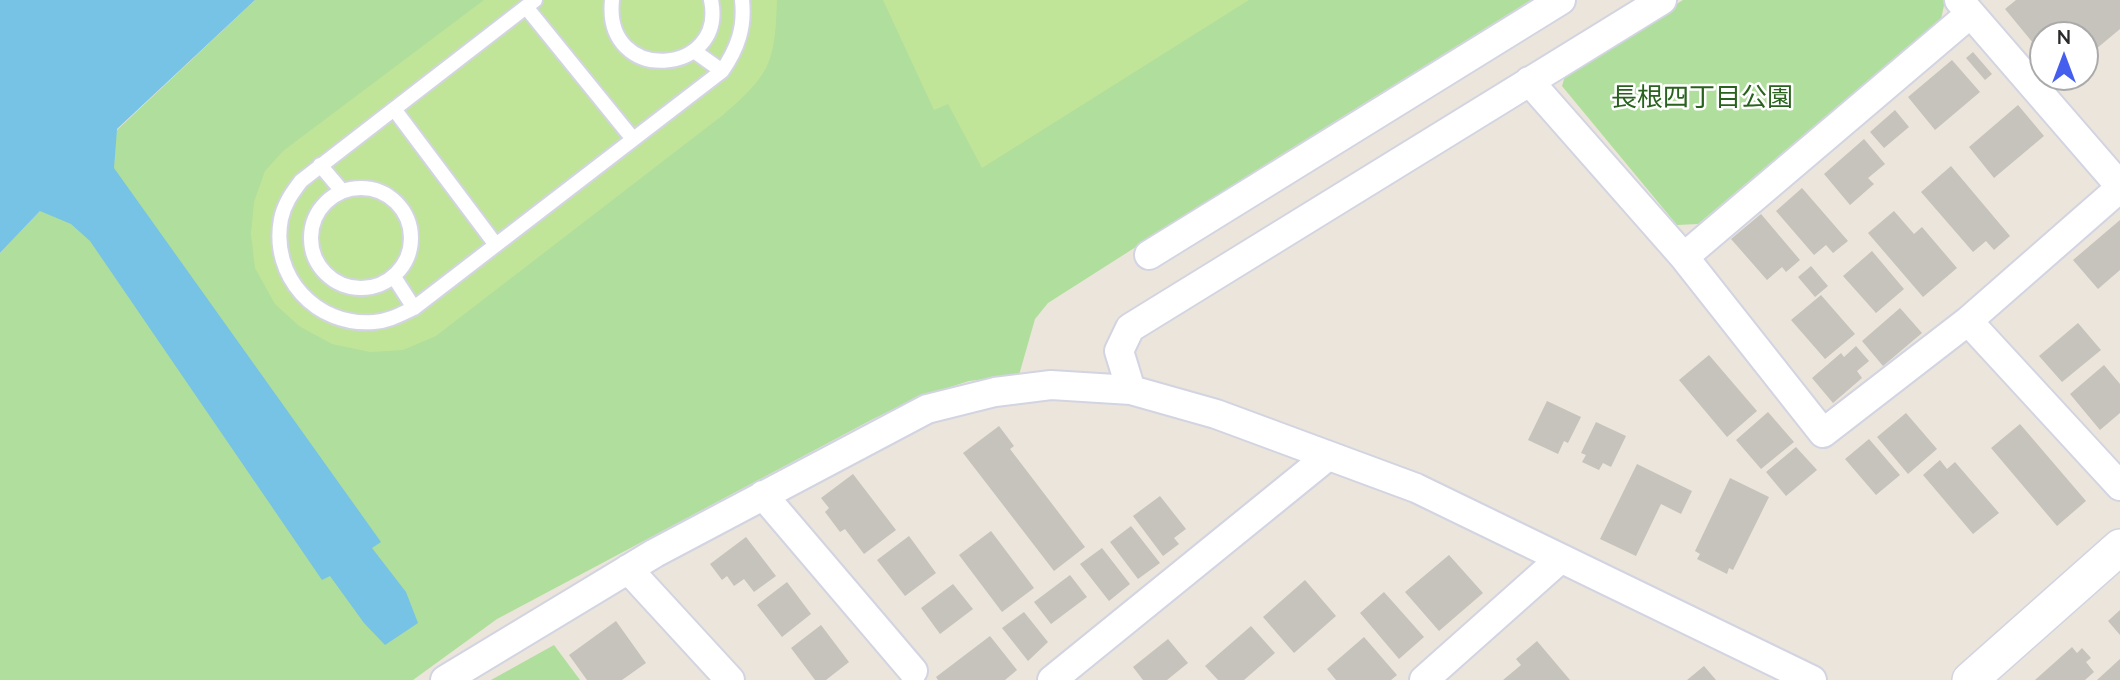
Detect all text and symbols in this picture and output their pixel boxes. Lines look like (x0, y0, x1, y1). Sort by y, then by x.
north arrow (2029, 21, 2099, 91)
text: N (2057, 25, 2071, 49)
park label: 長根四丁目公園 (1611, 82, 1793, 114)

